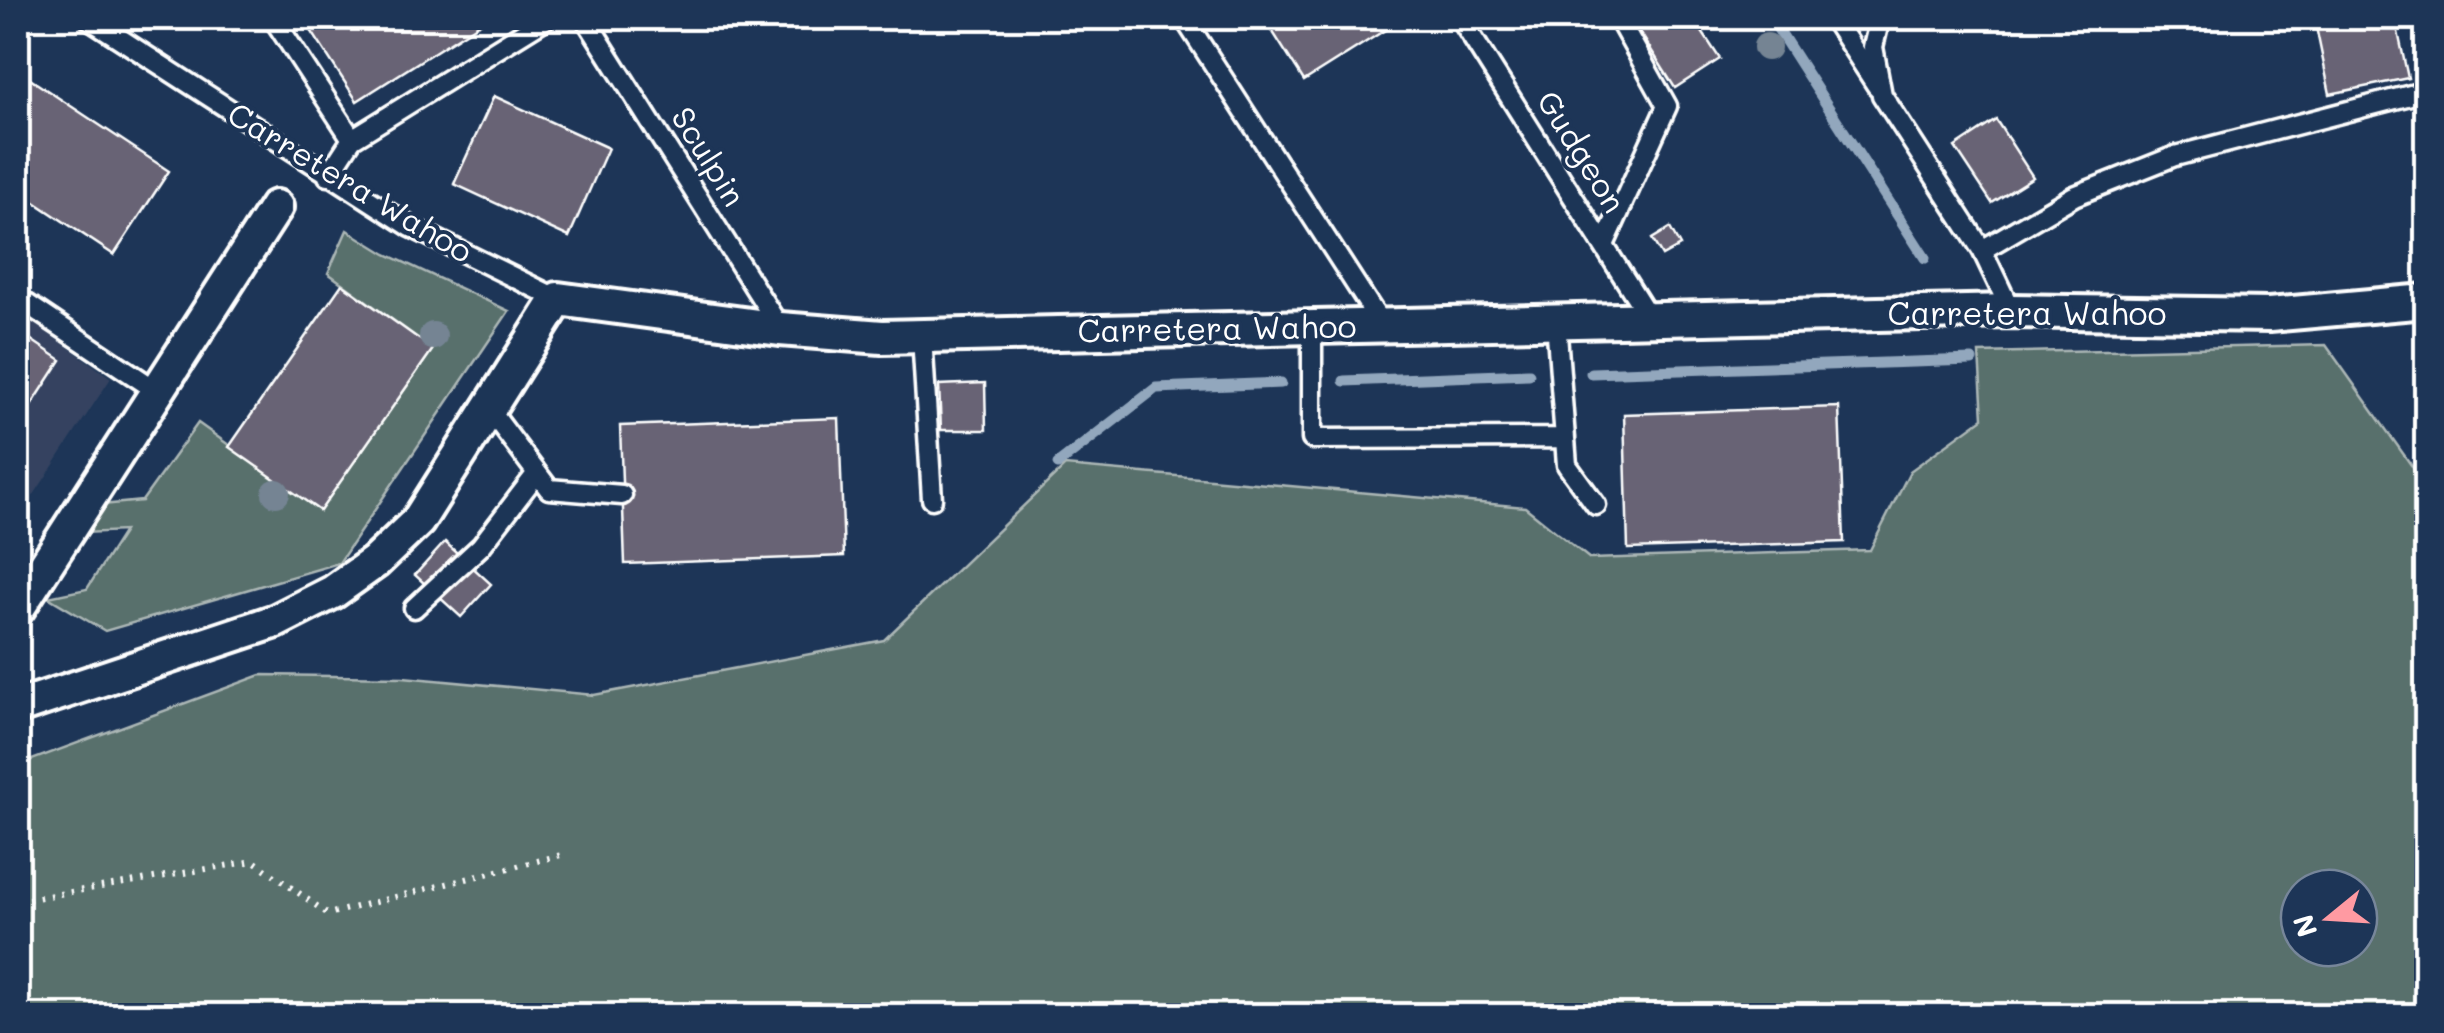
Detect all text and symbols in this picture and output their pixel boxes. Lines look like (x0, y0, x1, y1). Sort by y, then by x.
street label: Gudgeon (1529, 82, 1637, 220)
street label: Carretera Wahoo (221, 91, 481, 271)
street label: Sculpin (663, 98, 757, 214)
street label: Carretera Wahoo (1888, 291, 2166, 333)
street label: Carretera Wahoo (1077, 304, 1357, 350)
north arrow (2279, 868, 2379, 968)
text: N (2284, 910, 2325, 942)

